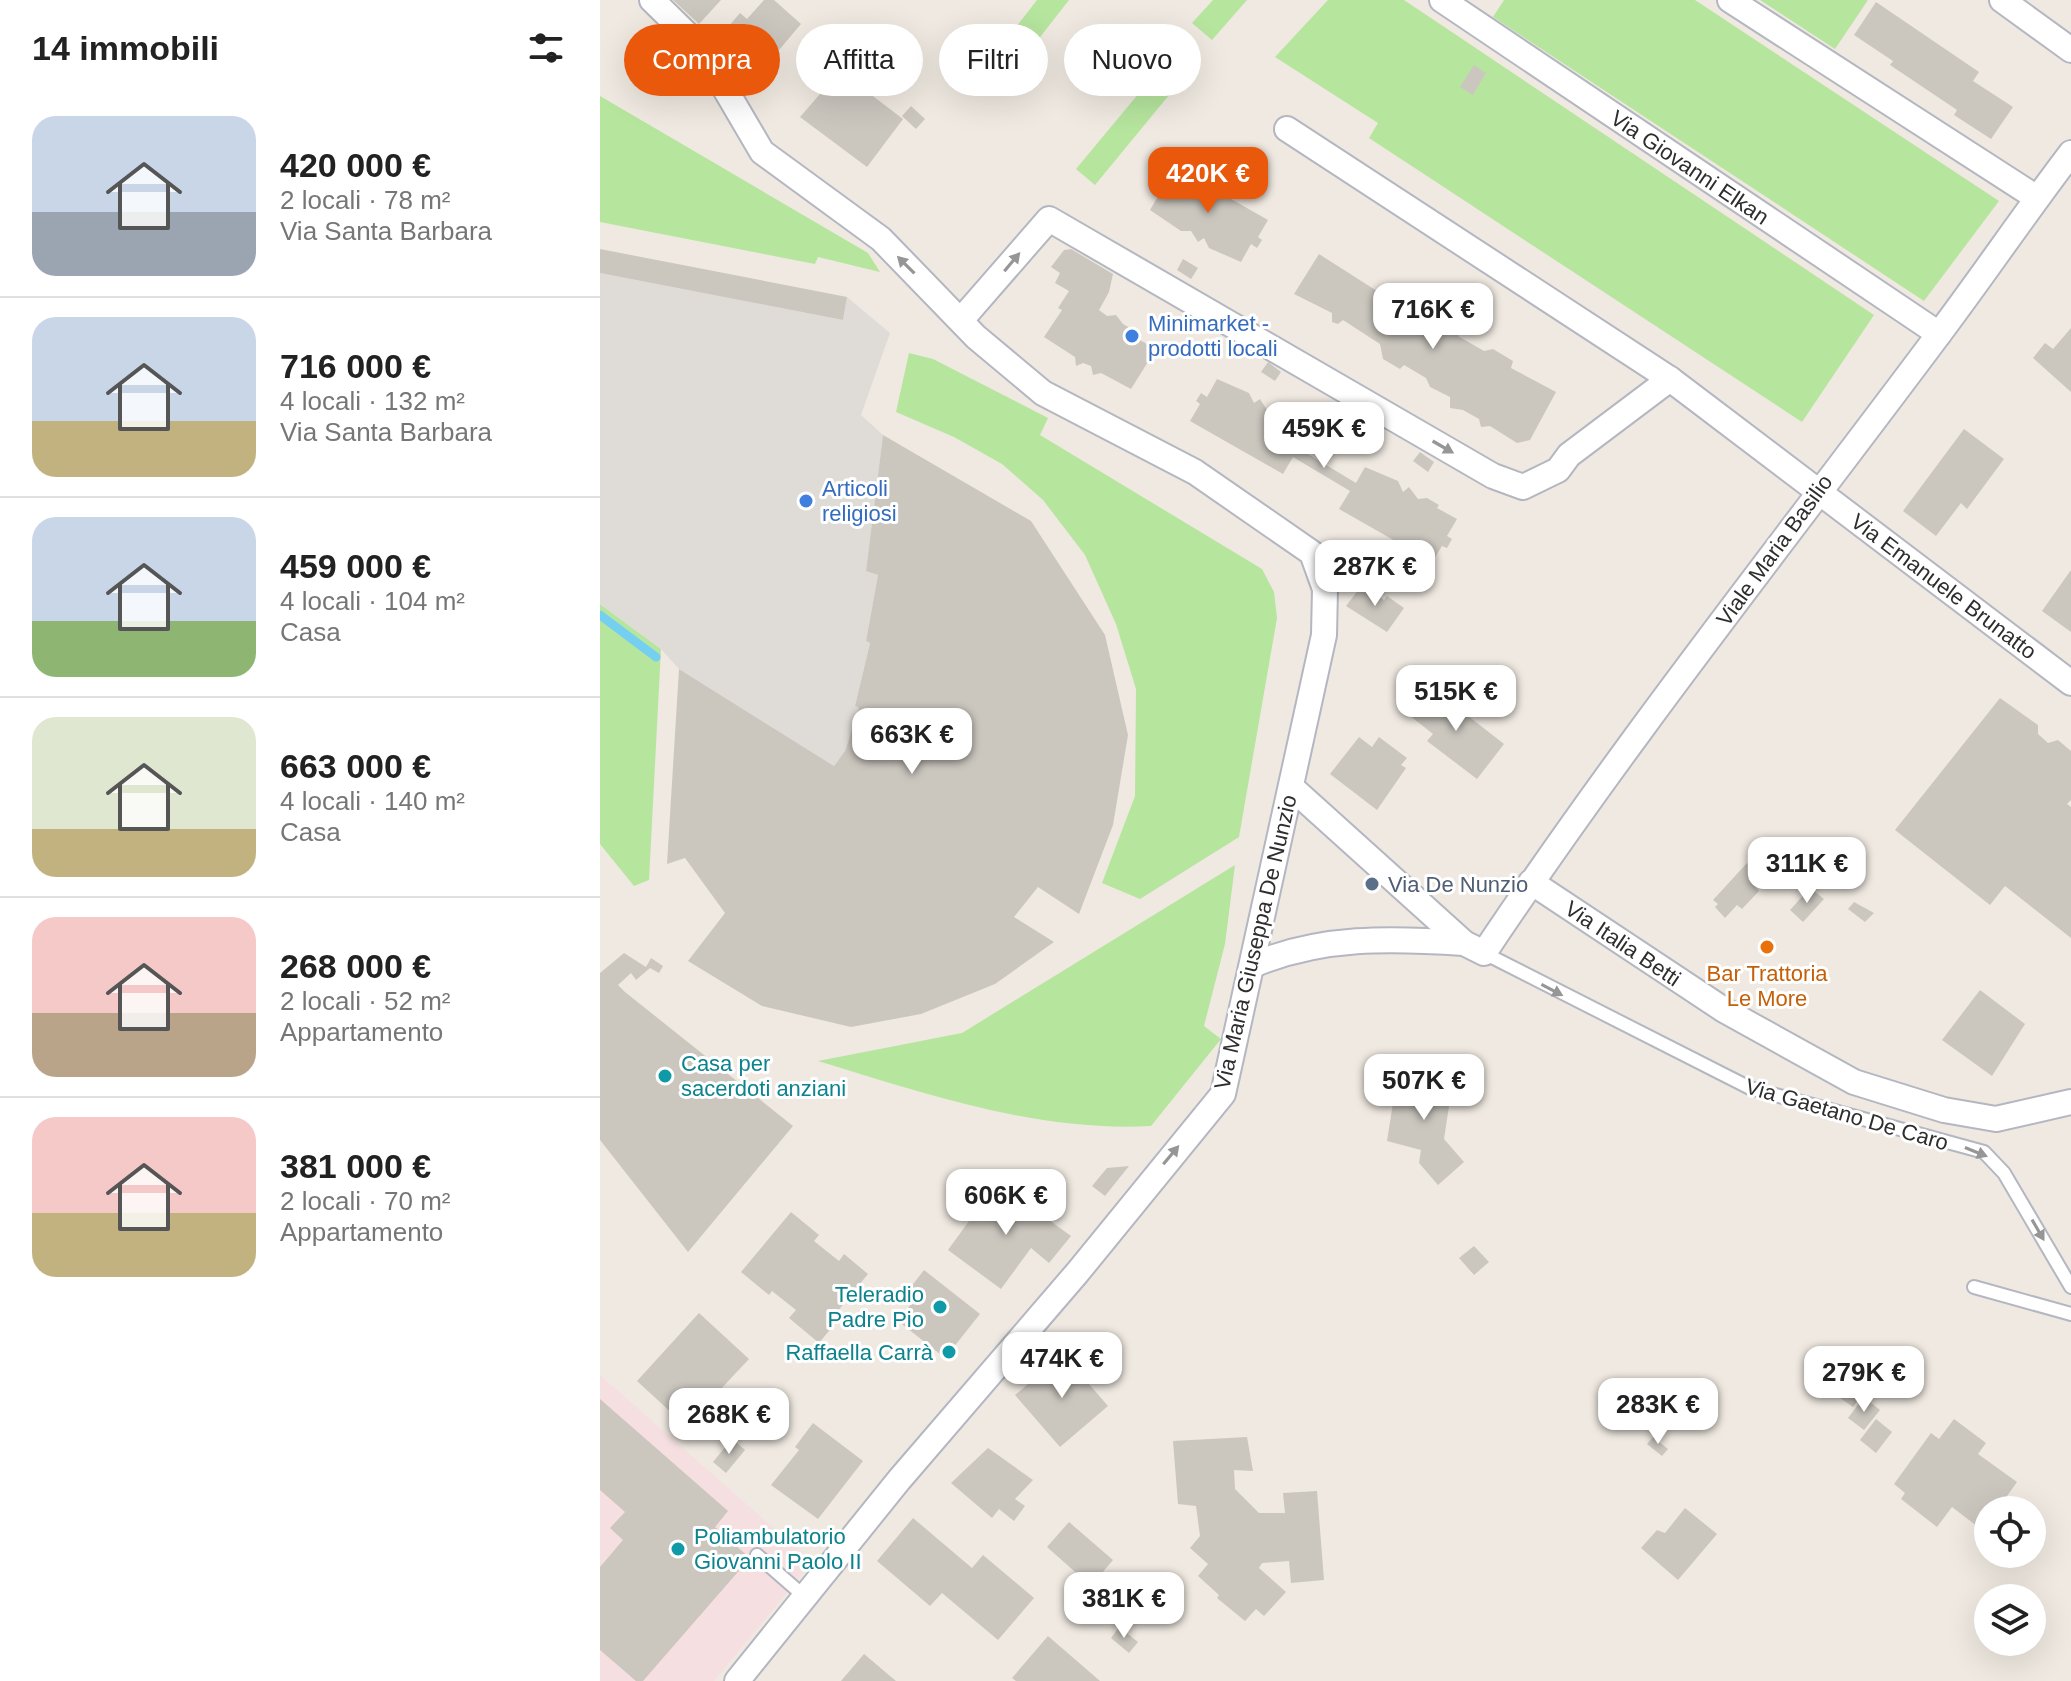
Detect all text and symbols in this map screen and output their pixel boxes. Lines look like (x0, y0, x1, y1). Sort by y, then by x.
chip: Compra (624, 24, 780, 96)
chip: Affitta (796, 24, 923, 96)
chip: Filtri (939, 24, 1048, 96)
chip: Nuovo (1064, 24, 1201, 96)
icon: filters (524, 26, 568, 70)
text: 14 immobili (32, 29, 219, 67)
street label: Via Giovanni Elkan (1606, 105, 1774, 230)
text: 420 000 € (280, 146, 431, 184)
pin: 420K € (1143, 147, 1273, 215)
icon: home (96, 148, 192, 244)
text: 420K € (1166, 158, 1250, 188)
text: 2 locali · 78 m² (280, 185, 451, 215)
text: Via Santa Barbara (280, 216, 492, 246)
one-way arrow (1003, 252, 1021, 272)
one-way arrow (897, 256, 916, 275)
pin: 716K € (1368, 283, 1498, 351)
text: 716K € (1391, 294, 1475, 324)
place label: Minimarket - prodotti locali (1148, 311, 1278, 361)
marker: Minimarket - prodotti locali (1123, 327, 1141, 345)
text: 716 000 € (280, 347, 431, 385)
icon: home (96, 349, 192, 445)
text: 4 locali · 132 m² (280, 386, 465, 416)
pin: 459K € (1259, 402, 1389, 470)
text: 459K € (1282, 413, 1366, 443)
text: Via Santa Barbara (280, 417, 492, 447)
one-way arrow (1432, 440, 1454, 454)
street label: Viale Maria Basilio (1711, 470, 1838, 631)
place label: Articoli religiosi (822, 476, 897, 526)
marker: Articoli religiosi (797, 492, 815, 510)
street label: Via Emanuele Brunatto (1846, 508, 2041, 664)
pin: 287K € (1310, 540, 1440, 608)
text: 459 000 € (280, 547, 431, 585)
icon: home (96, 549, 192, 645)
text: 287K € (1333, 551, 1417, 581)
text: 4 locali · 104 m² (280, 586, 465, 616)
text: Casa (280, 617, 341, 647)
pin: 515K € (1391, 665, 1521, 733)
text: 515K € (1414, 676, 1498, 706)
pin: 663K € (847, 708, 977, 776)
text: 663K € (870, 719, 954, 749)
text: 663 000 € (280, 747, 431, 785)
icon: home (96, 749, 192, 845)
text: 4 locali · 140 m² (280, 786, 465, 816)
street label: Via Maria Giuseppa De Nunzio (1209, 792, 1302, 1092)
text: Casa (280, 817, 341, 847)
pin: 311K € (1742, 837, 1872, 905)
text: 311K € (1766, 848, 1848, 878)
place label: Via De Nunzio (1388, 872, 1528, 897)
marker: Via De Nunzio (1363, 875, 1381, 893)
street label: Via Italia Betti (1560, 896, 1685, 991)
marker: Bar Trattoria Le More (1758, 938, 1776, 956)
text: 268 000 € (280, 947, 431, 985)
icon: home (96, 949, 192, 1045)
place label: Bar Trattoria Le More (1706, 961, 1828, 1011)
one-way arrow (1541, 983, 1564, 996)
text: 2 locali · 52 m² (280, 986, 451, 1016)
text: Appartamento (280, 1017, 443, 1047)
place label: Casa per sacerdoti anziani (681, 1051, 846, 1101)
pin: 507K € (1359, 1054, 1489, 1122)
text: 507K € (1382, 1065, 1466, 1095)
marker: Casa per sacerdoti anziani (656, 1067, 674, 1085)
street label: Via Gaetano De Caro (1743, 1074, 1951, 1155)
one-way arrow (1162, 1145, 1179, 1165)
one-way arrow (1964, 1146, 1988, 1159)
text: 381 000 € (280, 1147, 431, 1185)
icon: home (96, 1149, 192, 1245)
pin: 606K € (941, 1169, 1071, 1237)
text: 606K € (964, 1180, 1048, 1210)
text: 2 locali · 70 m² (280, 1186, 451, 1216)
text: Appartamento (280, 1217, 443, 1247)
one-way arrow (2030, 1219, 2044, 1241)
place label: Teleradio Padre Pio (827, 1282, 924, 1332)
marker: Teleradio Padre Pio (931, 1298, 949, 1316)
pin: 474K € (997, 1332, 1127, 1400)
place label: Raffaella Carrà (785, 1340, 934, 1365)
marker: Raffaella Carrà (940, 1343, 958, 1361)
text: 474K € (1020, 1343, 1104, 1373)
pin: 279K € (1799, 1346, 1929, 1414)
text: 279K € (1822, 1357, 1906, 1387)
pin: 283K € (1593, 1378, 1723, 1446)
pin: 268K € (664, 1388, 794, 1456)
text: 283K € (1616, 1389, 1700, 1419)
text: 268K € (687, 1399, 771, 1429)
map controls (1974, 1496, 2046, 1656)
button: locate (1974, 1496, 2046, 1568)
place label: Poliambulatorio Giovanni Paolo II (694, 1524, 862, 1574)
marker: Poliambulatorio Giovanni Paolo II (669, 1540, 687, 1558)
pin: 381K € (1059, 1572, 1189, 1640)
text: 381K € (1082, 1583, 1166, 1613)
button: layers (1974, 1584, 2046, 1656)

